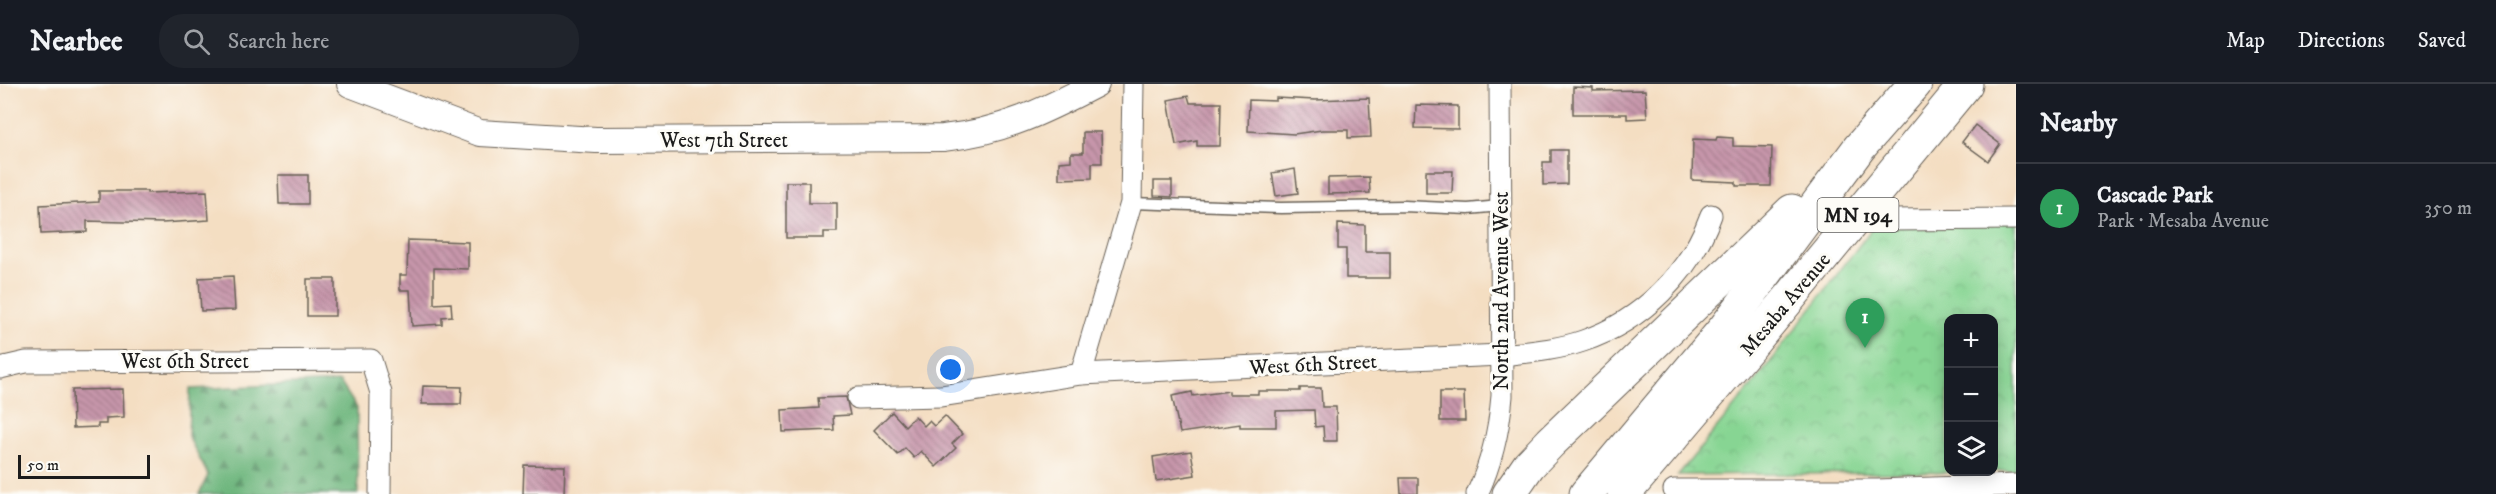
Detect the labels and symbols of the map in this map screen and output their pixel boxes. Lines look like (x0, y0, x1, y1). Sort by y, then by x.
street label: West 7th Street (659, 128, 788, 154)
street label: North 2nd Avenue West (1489, 191, 1515, 390)
road number: MN 194 (1818, 198, 1898, 232)
street label: Mesaba Avenue (1735, 247, 1837, 362)
pin: 1 (1846, 298, 1884, 348)
street label: West 6th Street (120, 349, 249, 375)
street label: West 6th Street (1247, 349, 1378, 381)
your location (936, 355, 965, 384)
scale bar (18, 452, 150, 480)

